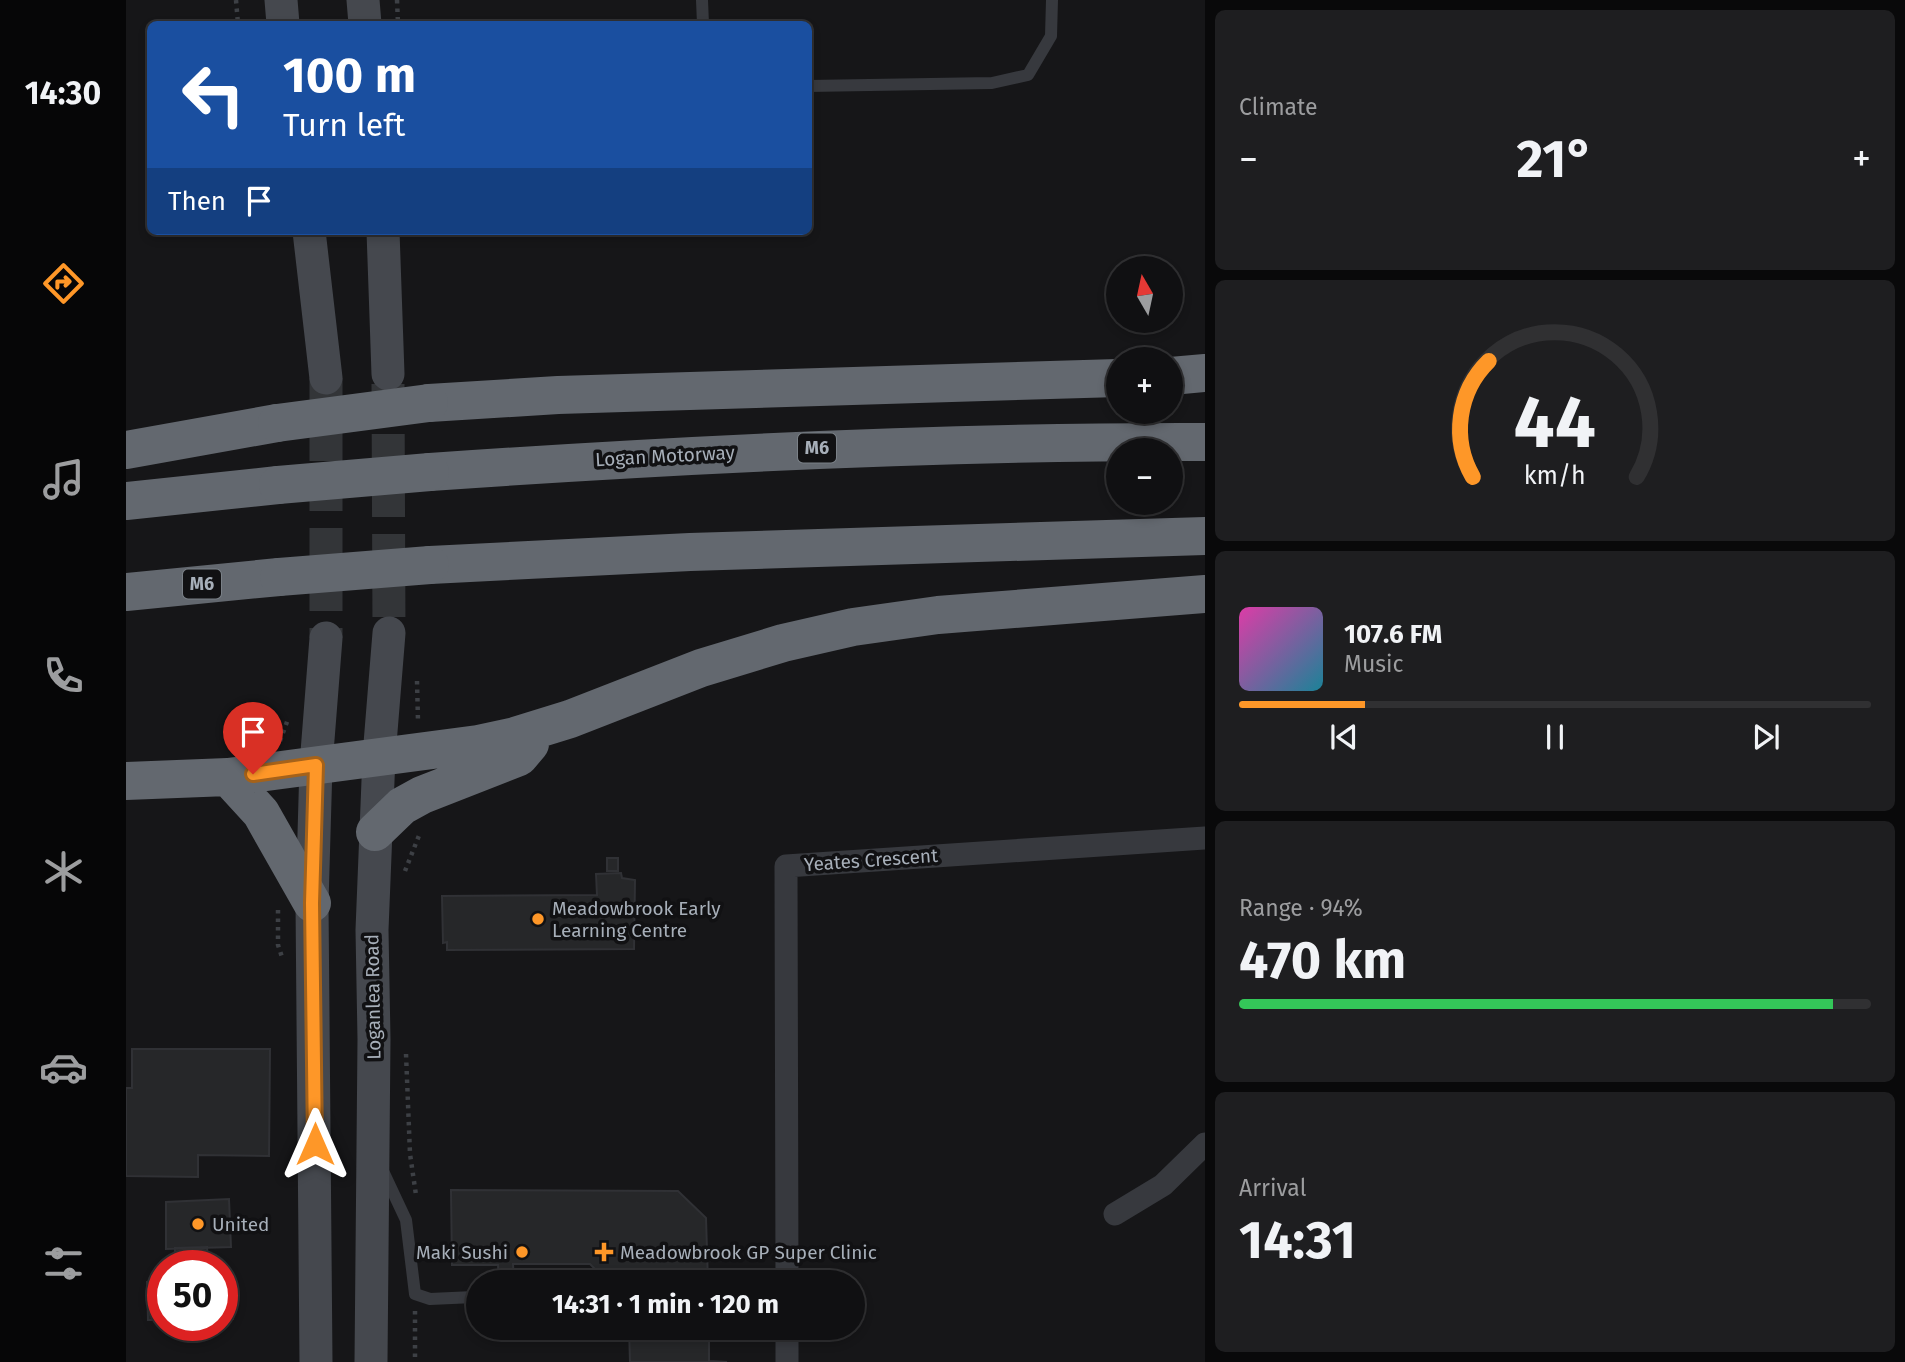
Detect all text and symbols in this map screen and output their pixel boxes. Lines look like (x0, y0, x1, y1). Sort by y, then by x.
text: 100 m (283, 46, 416, 105)
icon: left (168, 49, 259, 140)
text: 14:30 (25, 74, 101, 112)
text: Climate (1239, 93, 1318, 121)
text: Turn left (283, 106, 405, 144)
text: 21° (1517, 128, 1594, 191)
text: − (1239, 136, 1258, 182)
text: + (1852, 136, 1871, 182)
icon: arrive (240, 182, 278, 220)
text: Then (168, 186, 226, 217)
north arrow (1106, 256, 1183, 332)
map controls (1106, 256, 1183, 515)
icon: directions (39, 259, 88, 308)
button: + (1106, 347, 1183, 424)
text: 44 (1514, 379, 1596, 466)
road number: M6 (798, 434, 836, 462)
button: − (1106, 438, 1183, 515)
street label: Logan Motorway (595, 441, 736, 471)
icon: music (39, 455, 88, 504)
text: km/h (1524, 460, 1586, 490)
road number: M6 (183, 570, 221, 598)
text: 107.6 FM (1344, 619, 1442, 650)
text: Music (1344, 650, 1404, 678)
icon: phone (39, 651, 88, 700)
pin (223, 702, 283, 774)
icon: arrive (234, 713, 272, 751)
icon: previous (1325, 718, 1363, 756)
icon: pause (1536, 718, 1574, 756)
icon: next (1747, 718, 1785, 756)
street label: Yeates Crescent (803, 844, 939, 876)
icon: climate (39, 847, 88, 896)
text: Range · 94% (1239, 894, 1363, 922)
place label: Meadowbrook Early Learning Centre (552, 897, 721, 942)
marker: Meadowbrook Early Learning Centre (530, 911, 546, 927)
text: 470 km (1239, 929, 1406, 992)
street label: Loganlea Road (360, 934, 386, 1060)
icon: car (39, 1043, 88, 1092)
position arrow (278, 1107, 352, 1181)
text: Arrival (1239, 1174, 1306, 1202)
text: 14:31 (1239, 1209, 1356, 1272)
place label: United (212, 1213, 269, 1236)
marker: United (190, 1216, 206, 1232)
icon: filters (39, 1239, 88, 1288)
place label: Maki Sushi (416, 1241, 508, 1264)
place label: Meadowbrook GP Super Clinic (620, 1241, 877, 1264)
marker: Meadowbrook GP Super Clinic (594, 1242, 614, 1262)
marker: Maki Sushi (514, 1244, 530, 1260)
speed limit sign: 50 (147, 1250, 238, 1341)
text: 14:31 · 1 min · 120 m (552, 1289, 779, 1320)

